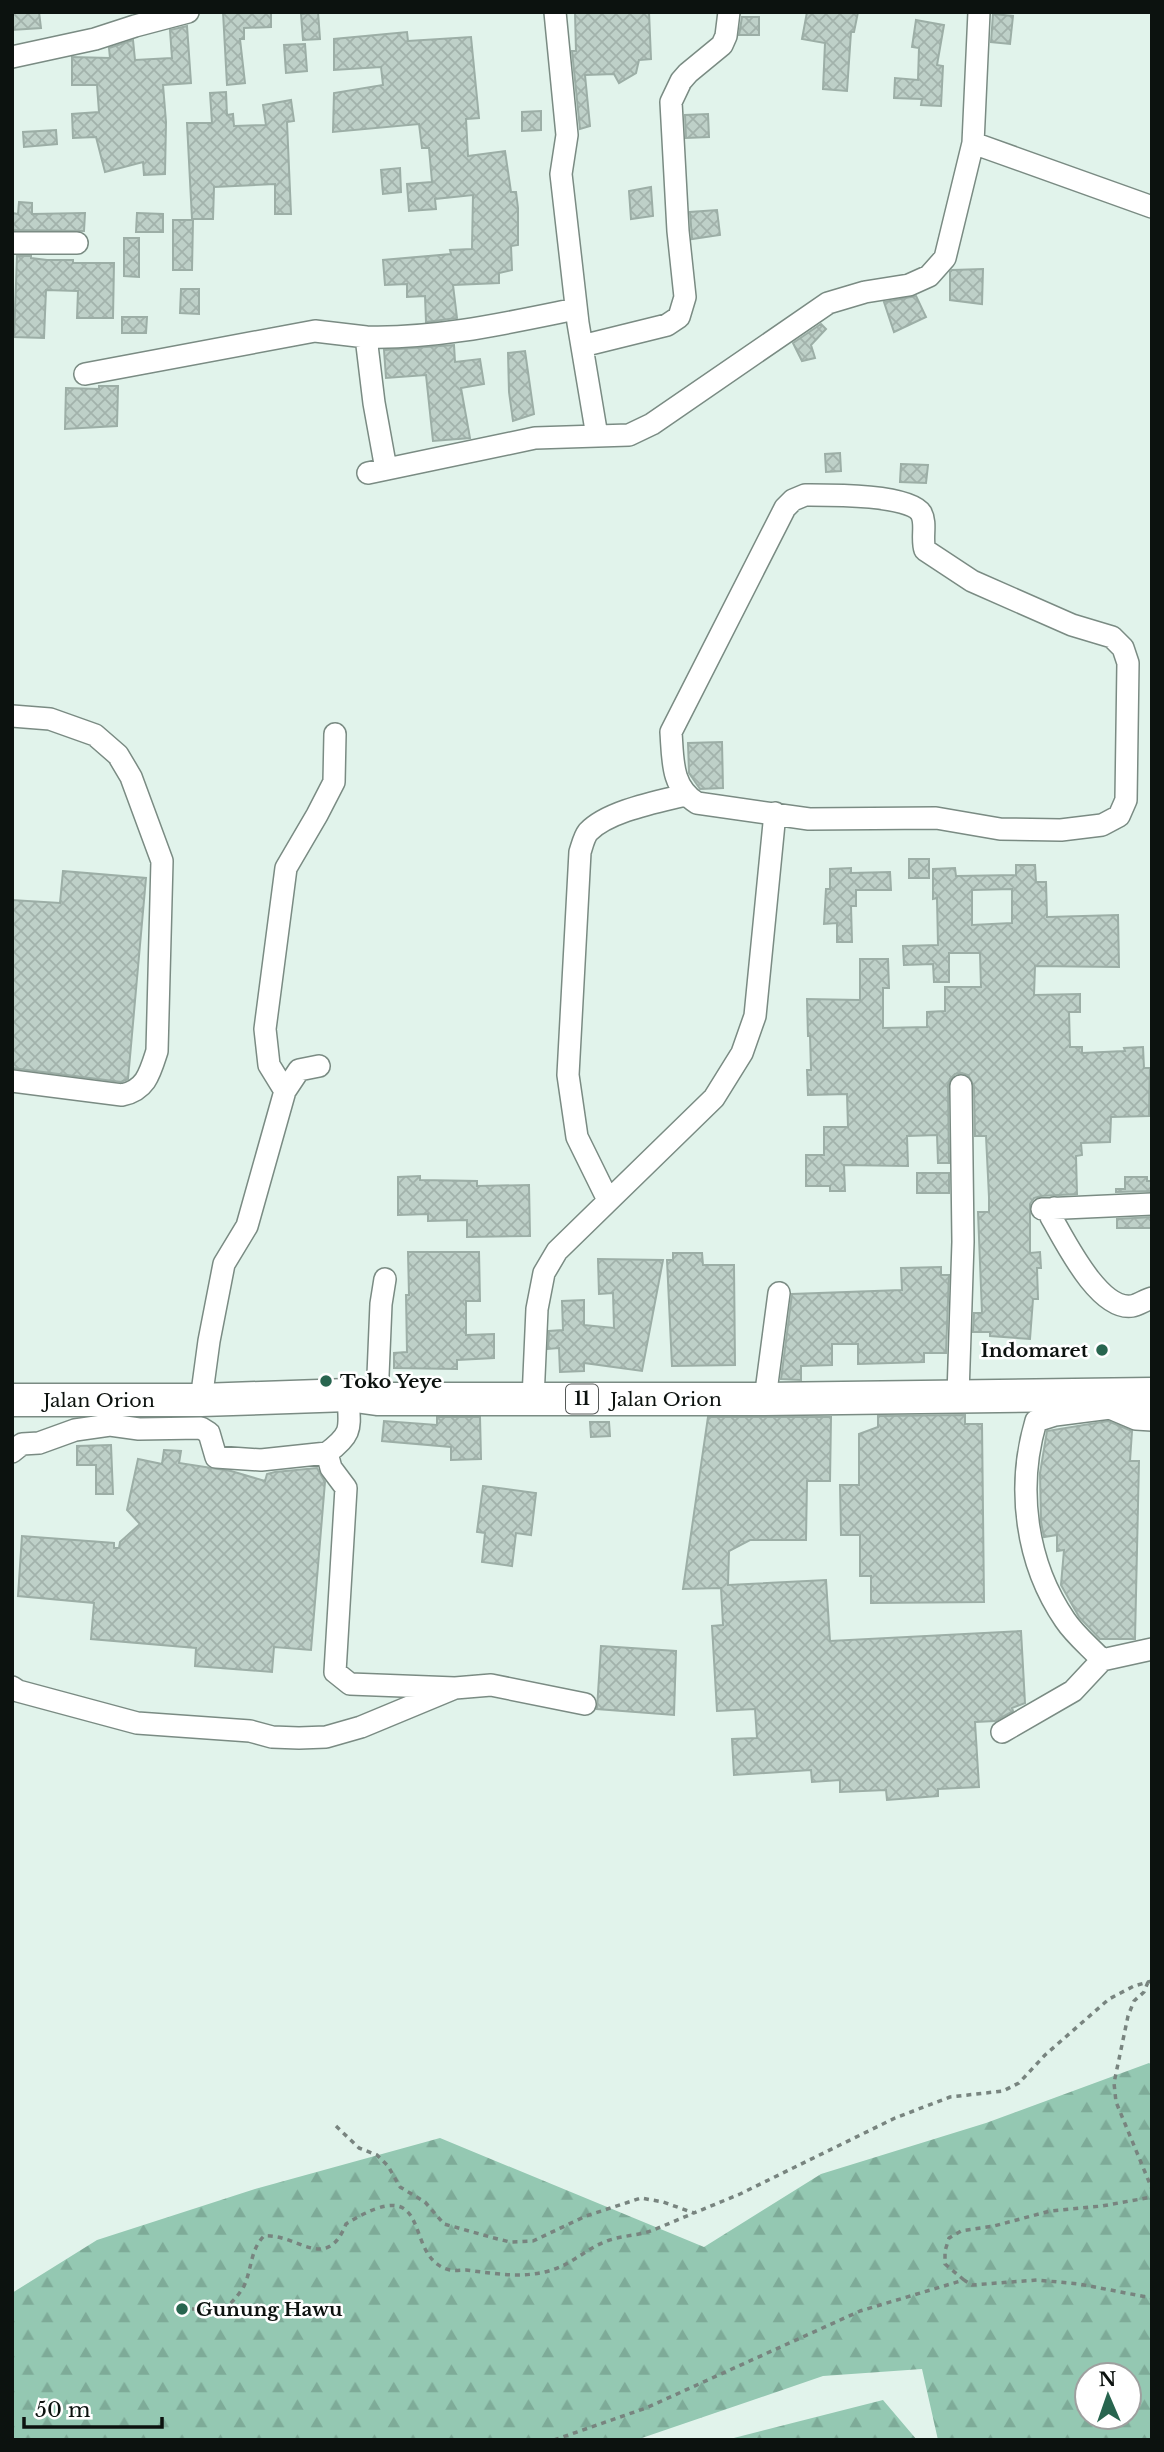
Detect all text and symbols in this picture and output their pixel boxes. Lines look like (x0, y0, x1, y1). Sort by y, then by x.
place label: Indomaret (981, 1339, 1089, 1362)
marker: Indomaret (1094, 1342, 1110, 1358)
place label: Toko Yeye (340, 1370, 442, 1393)
marker: Toko Yeye (318, 1373, 334, 1389)
road number: 11 (566, 1384, 598, 1414)
street label: Jalan Orion (607, 1388, 722, 1411)
street label: Jalan Orion (40, 1389, 155, 1412)
place label: Gunung Hawu (196, 2298, 343, 2321)
marker: Gunung Hawu (174, 2301, 190, 2317)
north arrow (1073, 2361, 1143, 2431)
text: N (1098, 2368, 1117, 2391)
scale bar (24, 2386, 163, 2430)
text: 50 m (35, 2397, 91, 2423)

